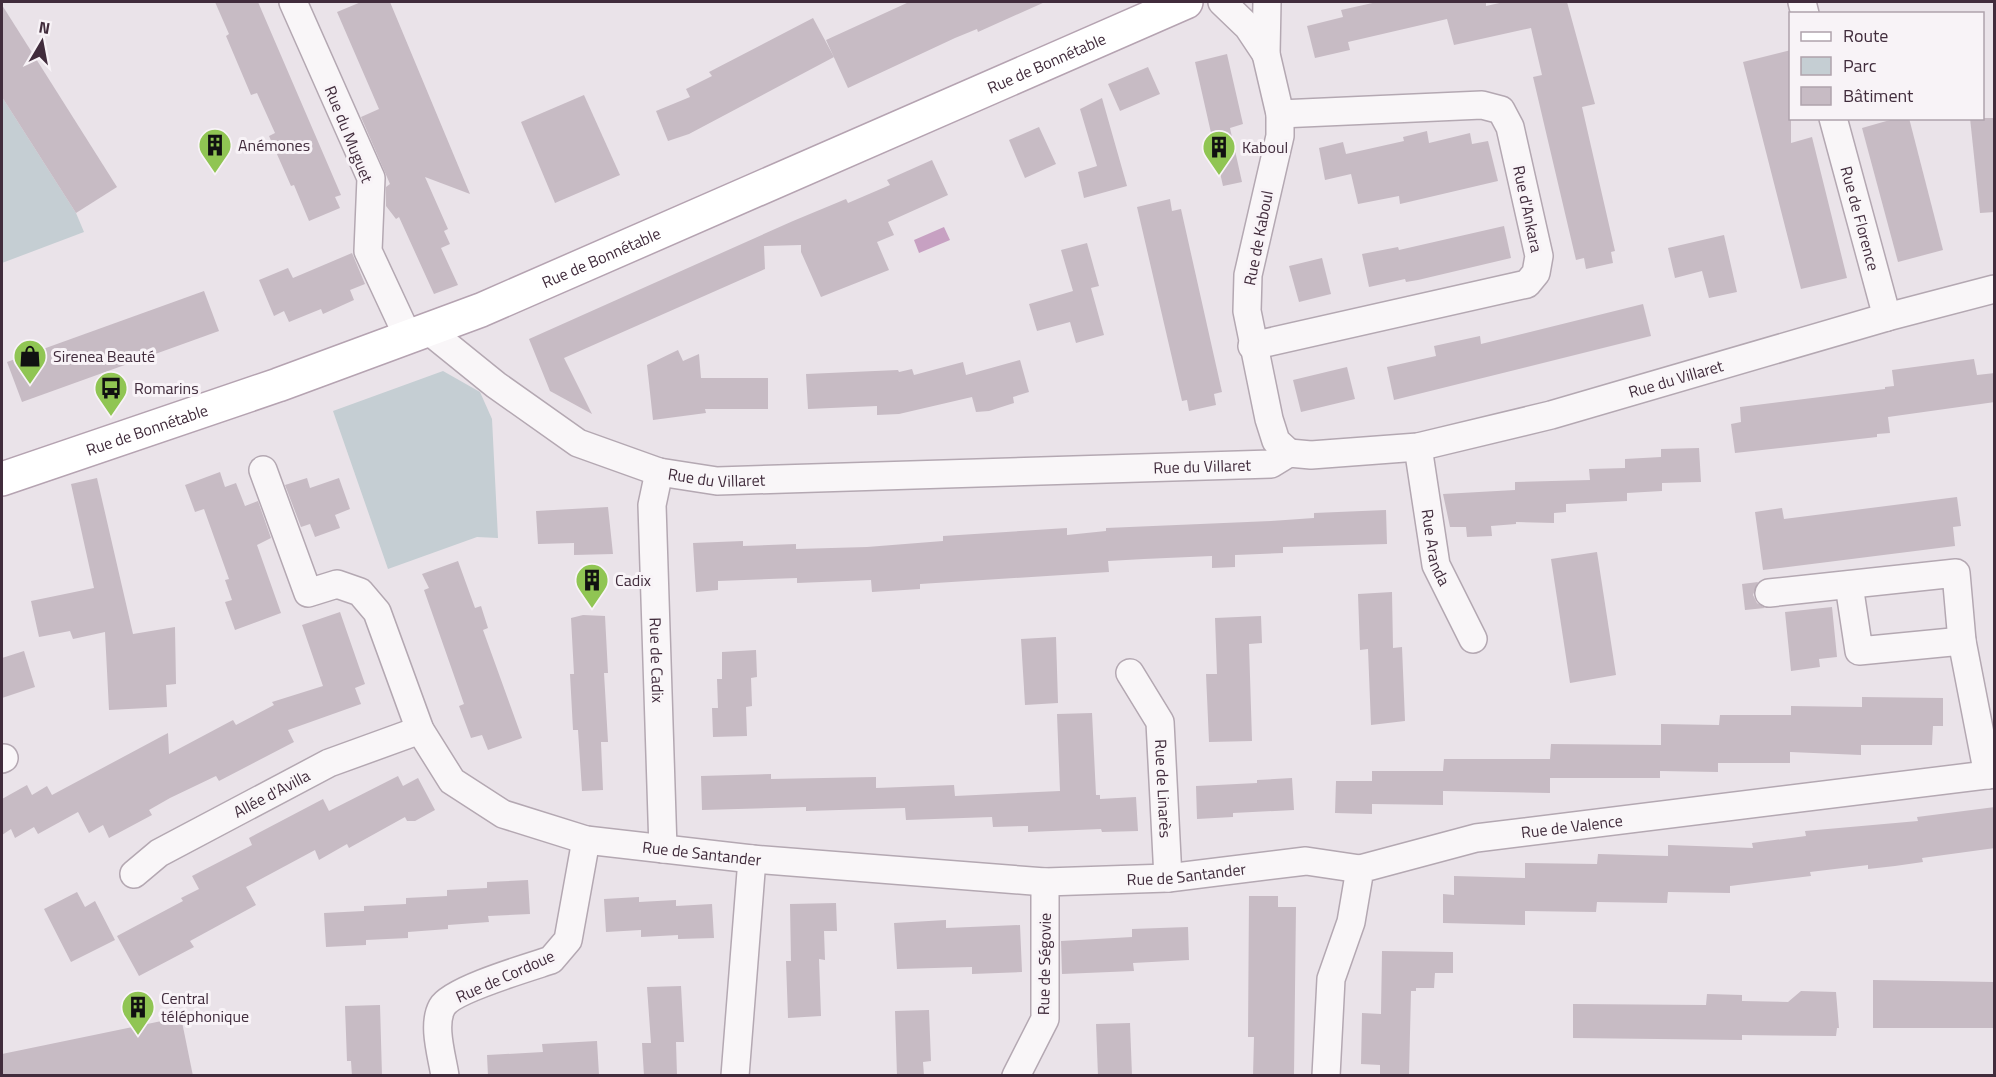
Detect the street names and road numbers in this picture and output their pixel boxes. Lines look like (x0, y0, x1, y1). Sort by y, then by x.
street label: Rue de Bonnétable (983, 26, 1110, 99)
street label: Rue du Muguet (319, 82, 380, 186)
street label: Rue d'Ankara (1507, 163, 1549, 255)
street label: Rue de Florence (1835, 163, 1886, 273)
street label: Rue de Kaboul (1237, 189, 1279, 287)
street label: Rue de Bonnétable (538, 221, 664, 294)
street label: Rue du Villaret (1625, 353, 1726, 404)
street label: Rue de Bonnétable (83, 398, 211, 462)
street label: Rue du Villaret (1153, 453, 1252, 480)
street label: Rue du Villaret (666, 462, 766, 493)
street label: Rue Aranda (1416, 507, 1456, 590)
street label: Rue de Cadix (644, 617, 670, 704)
street label: Rue de Linarès (1149, 739, 1178, 838)
street label: Allée d'Avilla (229, 763, 314, 824)
street label: Rue de Valence (1520, 808, 1624, 844)
street label: Rue de Santander (641, 835, 763, 872)
street label: Rue de Santander (1126, 856, 1248, 891)
street label: Rue de Ségovie (1031, 913, 1057, 1015)
street label: Rue de Cordoue (452, 944, 558, 1008)

